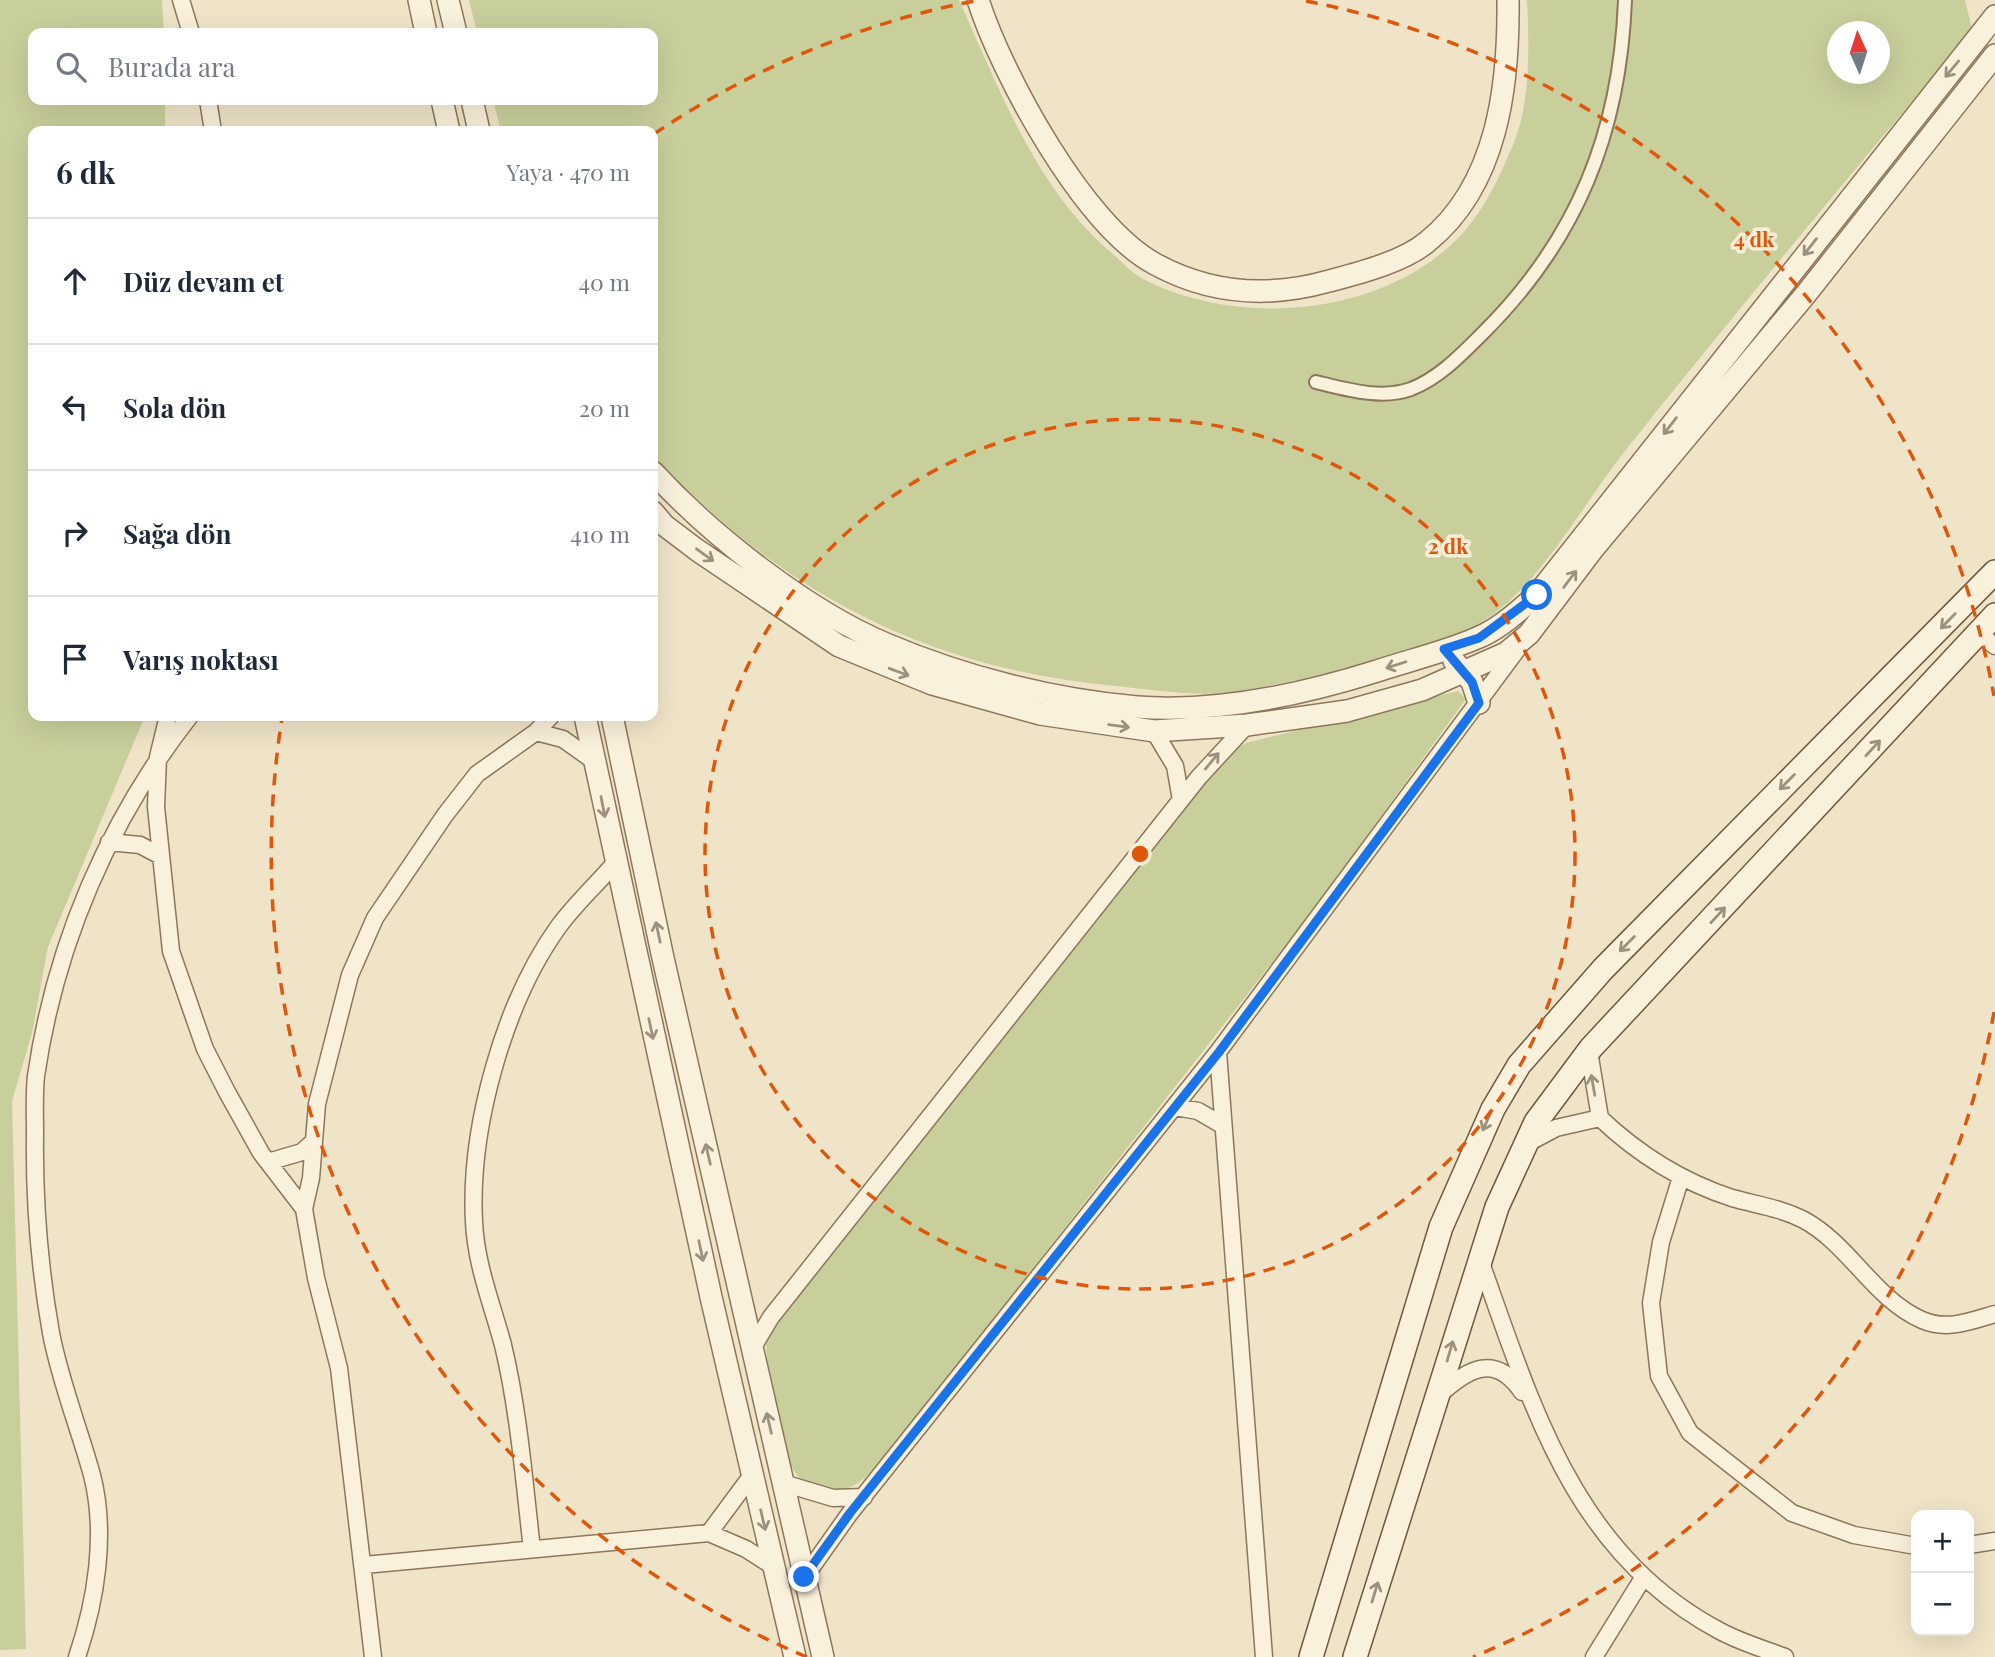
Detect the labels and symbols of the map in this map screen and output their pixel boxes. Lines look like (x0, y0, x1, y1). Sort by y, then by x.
north arrow (1827, 21, 1890, 84)
one-way arrow (1944, 60, 1960, 78)
text: 4 dk (1734, 224, 1775, 252)
one-way arrow (1803, 238, 1818, 256)
one-way arrow (1662, 417, 1677, 435)
text: 2 dk (1428, 531, 1469, 559)
one-way arrow (695, 548, 714, 562)
one-way arrow (1563, 571, 1578, 589)
route start (1521, 579, 1552, 610)
one-way arrow (1939, 612, 1956, 629)
one-way arrow (1385, 660, 1407, 672)
one-way arrow (888, 667, 910, 679)
one-way arrow (1108, 719, 1130, 732)
one-way arrow (1864, 740, 1881, 757)
one-way arrow (1204, 752, 1220, 770)
one-way arrow (1779, 774, 1796, 791)
one-way arrow (597, 795, 610, 818)
centre of rings (1128, 842, 1152, 866)
one-way arrow (1709, 907, 1726, 924)
one-way arrow (650, 921, 664, 944)
one-way arrow (1619, 935, 1636, 952)
one-way arrow (645, 1017, 659, 1040)
one-way arrow (1586, 1074, 1599, 1097)
one-way arrow (1479, 1111, 1492, 1132)
one-way arrow (700, 1143, 714, 1166)
one-way arrow (694, 1239, 708, 1262)
one-way arrow (1444, 1341, 1457, 1363)
one-way arrow (762, 1412, 775, 1435)
one-way arrow (757, 1508, 770, 1531)
route end (788, 1561, 819, 1592)
one-way arrow (1369, 1581, 1382, 1603)

